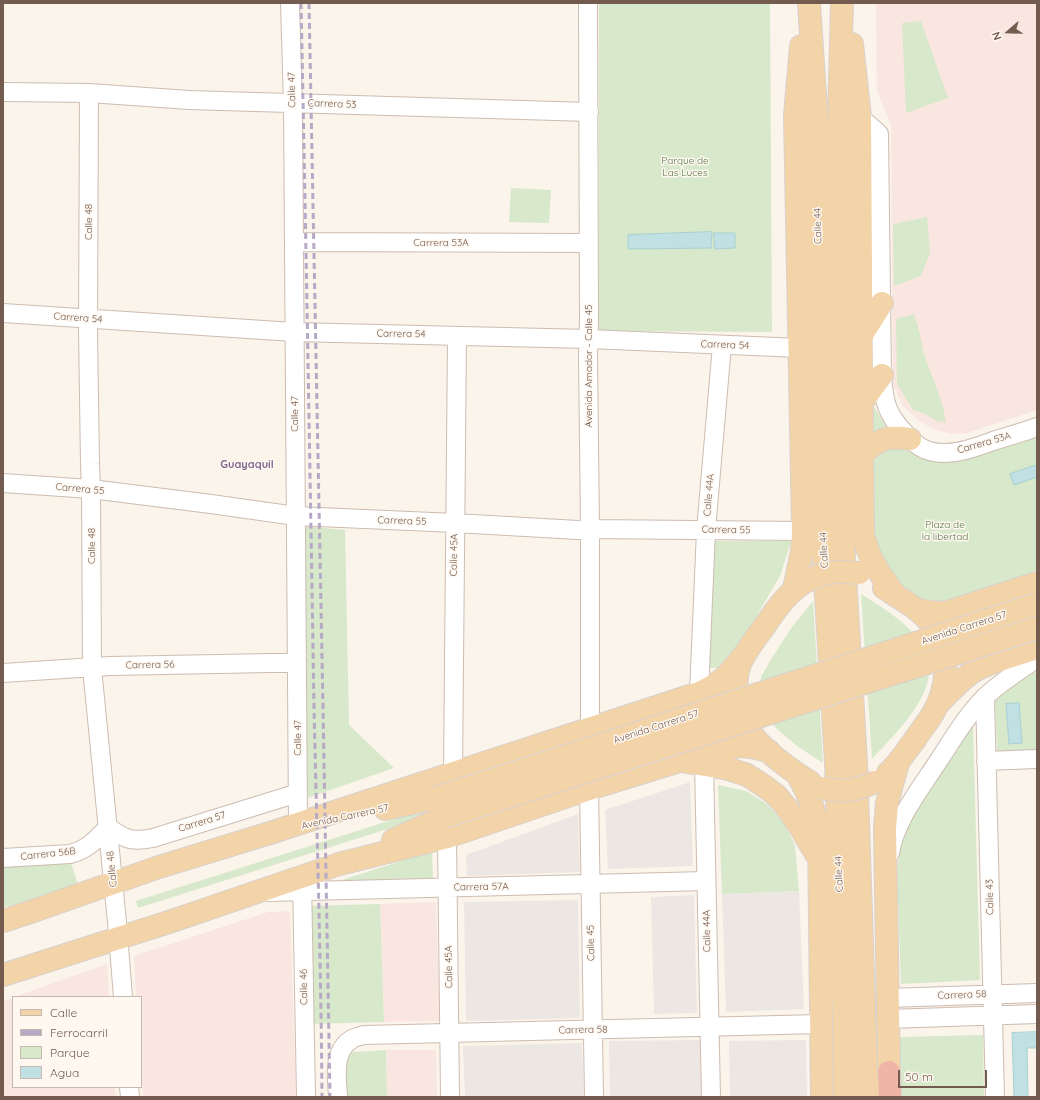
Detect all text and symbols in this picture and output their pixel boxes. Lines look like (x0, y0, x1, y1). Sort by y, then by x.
north arrow (988, 12, 1028, 52)
text: N (989, 30, 1005, 42)
street label: Calle 47 (286, 72, 298, 108)
street label: Carrera 53 (307, 97, 357, 111)
park label: Parque de Las Luces (661, 155, 709, 178)
street label: Calle 48 (83, 204, 95, 240)
street label: Calle 44 (812, 208, 824, 244)
street label: Carrera 53A (413, 237, 469, 249)
street label: Avenida Amador - Calle 45 (583, 304, 595, 428)
street label: Carrera 54 (53, 310, 103, 326)
street label: Carrera 54 (376, 328, 426, 340)
street label: Carrera 54 (700, 338, 750, 352)
street label: Calle 47 (289, 396, 301, 432)
street label: Carrera 53A (956, 430, 1012, 456)
district label: Guayaquil (220, 458, 274, 472)
street label: Calle 44A (701, 473, 717, 517)
street label: Carrera 55 (55, 481, 105, 497)
street label: Carrera 55 (377, 514, 427, 528)
park label: Plaza de la libertad (922, 519, 968, 542)
street label: Carrera 55 (701, 524, 751, 536)
street label: Calle 48 (86, 528, 98, 564)
street label: Calle 44 (817, 532, 831, 568)
street label: Calle 45A (448, 534, 460, 576)
street label: Avenida Carrera 57 (920, 609, 1008, 647)
street label: Carrera 56 (125, 659, 175, 671)
street label: Avenida Carrera 57 (612, 708, 700, 746)
street label: Calle 47 (292, 720, 304, 756)
street label: Avenida Carrera 57 (300, 802, 390, 832)
street label: Carrera 57 (177, 809, 227, 835)
street label: Carrera 56B (20, 845, 76, 863)
street label: Calle 48 (104, 850, 120, 888)
street label: Calle 44 (832, 856, 846, 892)
street label: Calle 43 (984, 879, 996, 915)
street label: Carrera 57A (453, 881, 509, 893)
street label: Calle 44A (701, 910, 713, 952)
street label: Calle 45 (585, 925, 597, 961)
street label: Calle 45A (443, 946, 455, 988)
street label: Calle 46 (298, 969, 310, 1005)
street label: Carrera 58 (937, 988, 987, 1002)
legend (12, 996, 142, 1088)
text: Calle (50, 1005, 77, 1020)
street label: Carrera 58 (558, 1024, 608, 1036)
text: Ferrocarril (50, 1025, 108, 1040)
text: Parque (50, 1045, 90, 1060)
scale bar (900, 1062, 989, 1088)
text: Agua (50, 1065, 79, 1080)
text: 50 m (905, 1069, 933, 1084)

